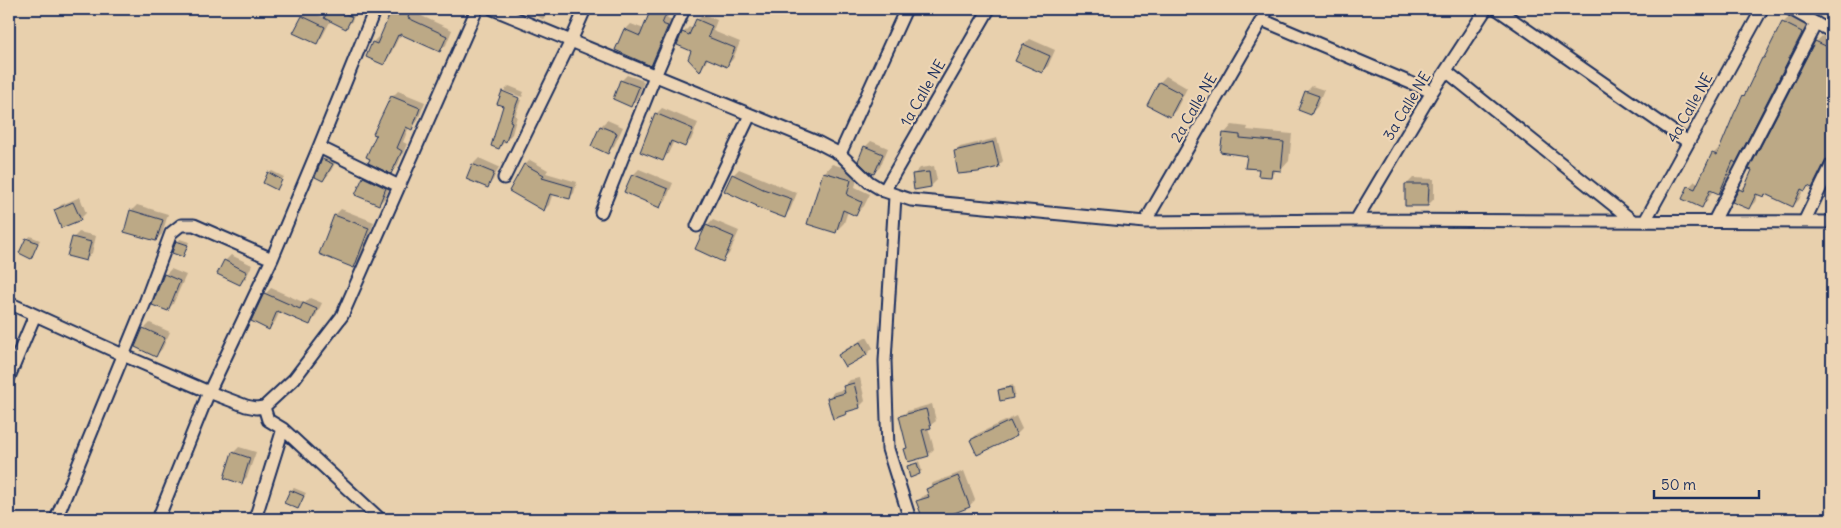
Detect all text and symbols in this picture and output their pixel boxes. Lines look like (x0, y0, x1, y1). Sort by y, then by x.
street label: 1a Calle NE (896, 56, 949, 130)
street label: 3a Calle NE (1379, 68, 1435, 143)
street label: 4a Calle NE (1663, 69, 1717, 146)
street label: 2a Calle NE (1166, 70, 1221, 146)
scale bar (1654, 468, 1758, 500)
text: 50 m (1661, 475, 1696, 494)

